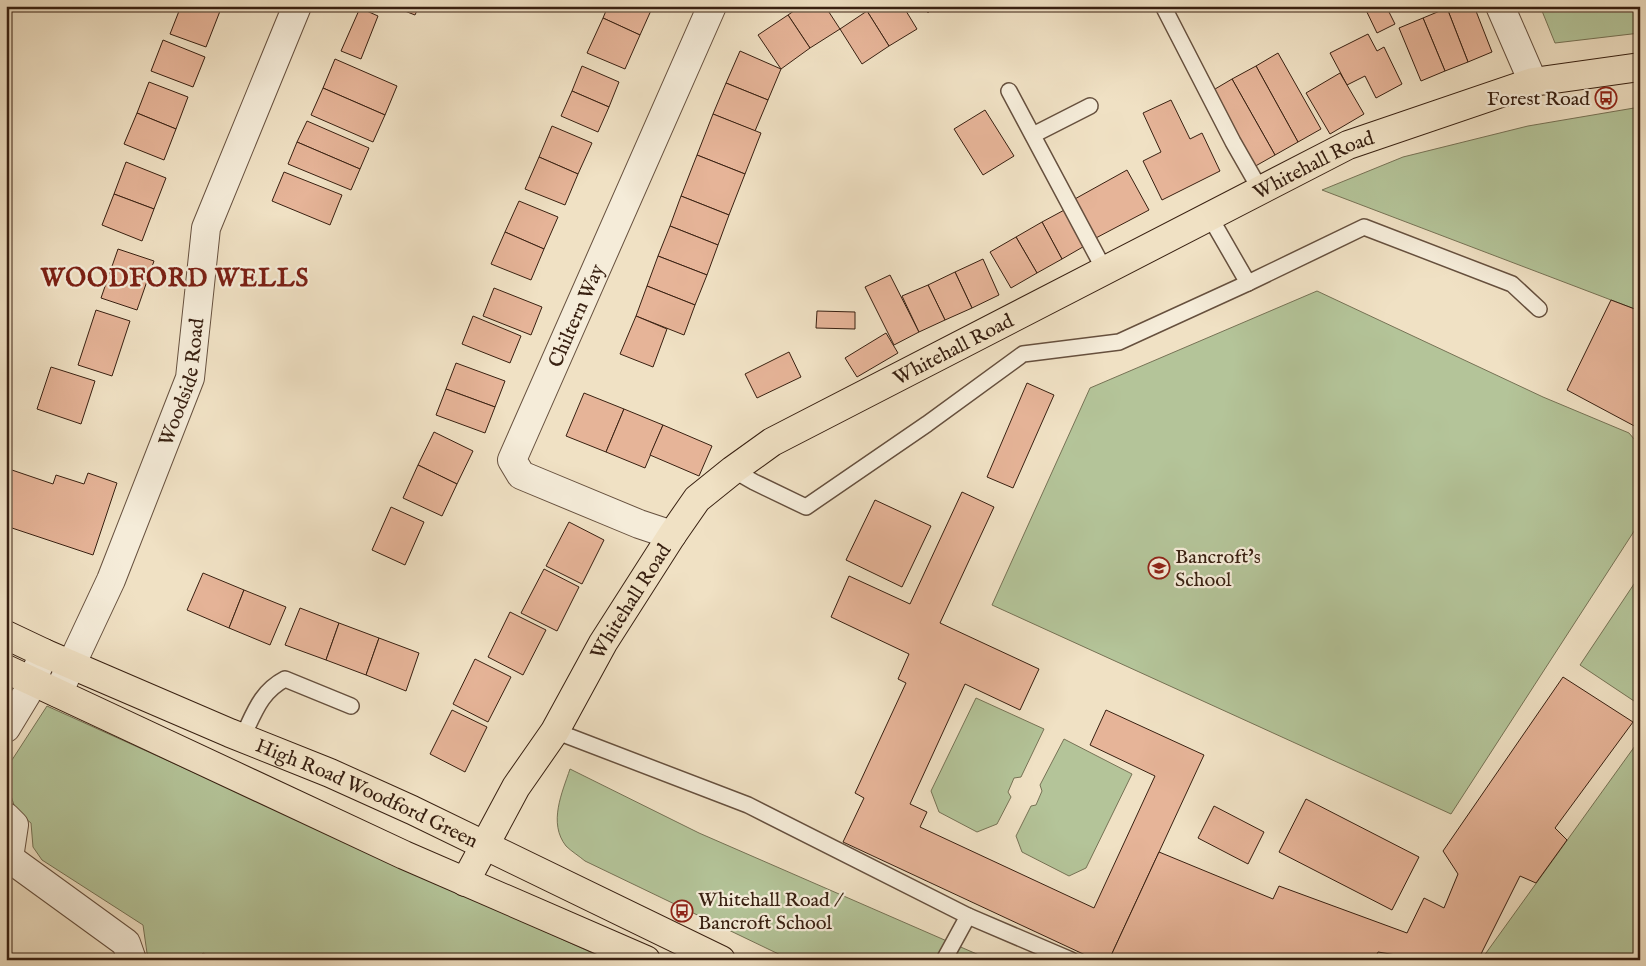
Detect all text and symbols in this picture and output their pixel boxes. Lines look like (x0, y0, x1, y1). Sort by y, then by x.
bus stop icon: Forest Road (1594, 86, 1618, 110)
place label: Forest Road (1487, 87, 1590, 112)
street label: Whitehall Road (1249, 126, 1378, 206)
street label: Chiltern Way (543, 260, 611, 372)
district label: WOODFORD WELLS (40, 263, 309, 295)
street label: Whitehall Road (889, 309, 1018, 391)
street label: Woodside Road (154, 317, 210, 450)
street label: Whitehall Road (586, 539, 677, 664)
place label: Bancroft's School (1175, 545, 1261, 593)
school or university icon: Bancroft's School (1147, 556, 1171, 580)
street label: High Road Woodford Green (252, 734, 482, 854)
place label: Whitehall Road / Bancroft School (698, 888, 844, 936)
bus stop icon: Whitehall Road / Bancroft School (670, 899, 694, 923)

